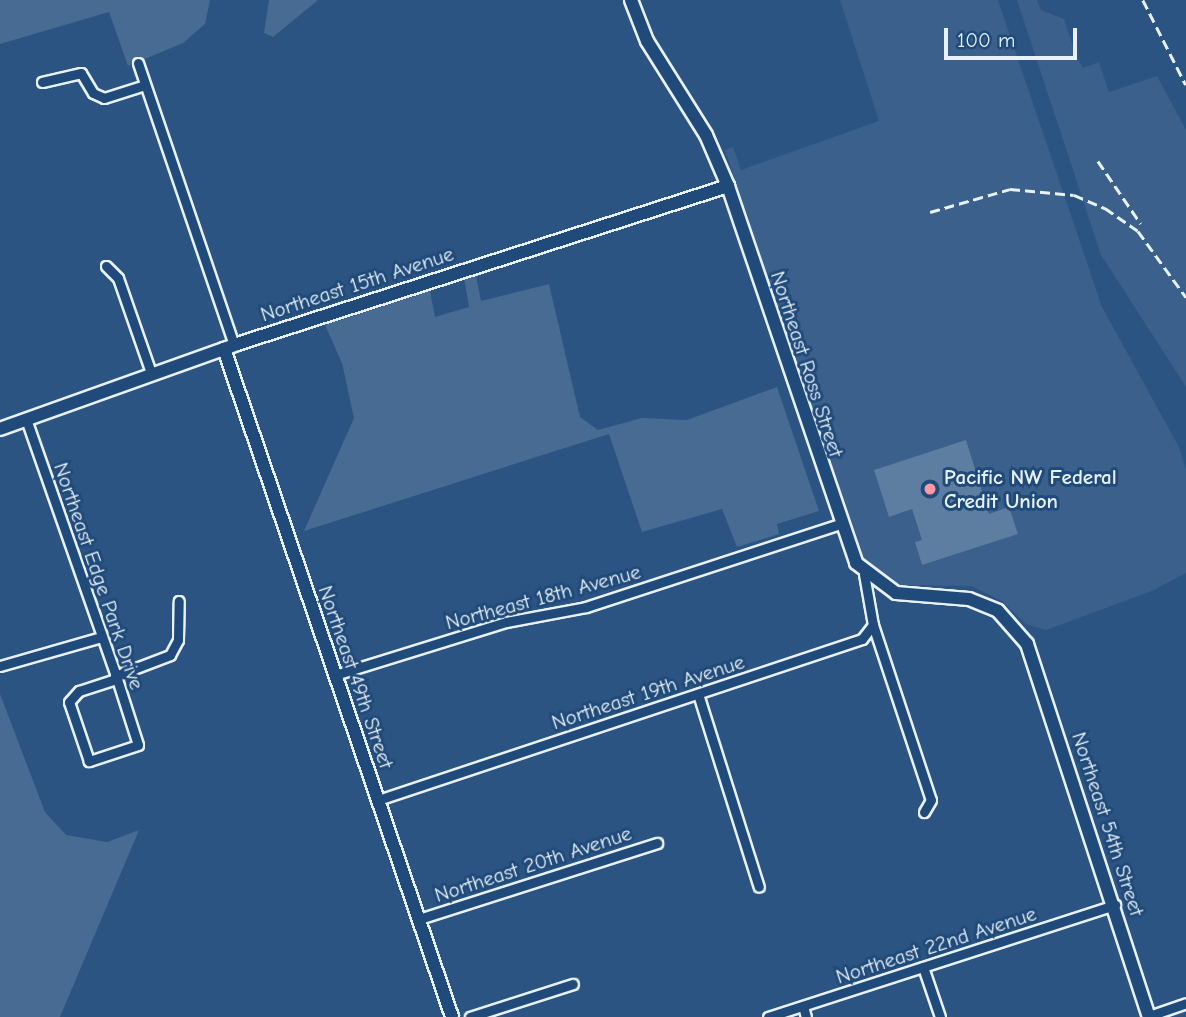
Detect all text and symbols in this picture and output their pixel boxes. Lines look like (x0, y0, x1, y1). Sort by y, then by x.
scale bar (948, 14, 1081, 58)
text: 100 m (957, 28, 1015, 52)
street label: Northeast 15th Avenue (257, 241, 457, 327)
street label: Northeast Ross Street (765, 268, 849, 460)
street label: Northeast Edge Park Drive (48, 459, 150, 693)
place label: Pacific NW Federal Credit Union (944, 464, 1117, 514)
marker: Pacific NW Federal Credit Union (922, 481, 938, 497)
street label: Northeast 18th Avenue (443, 559, 643, 635)
street label: Northeast 49th Street (313, 582, 399, 772)
street label: Northeast 19th Avenue (548, 649, 748, 735)
street label: Northeast 54th Street (1066, 729, 1150, 919)
street label: Northeast 20th Avenue (431, 820, 635, 908)
street label: Northeast 22nd Avenue (833, 901, 1039, 989)

